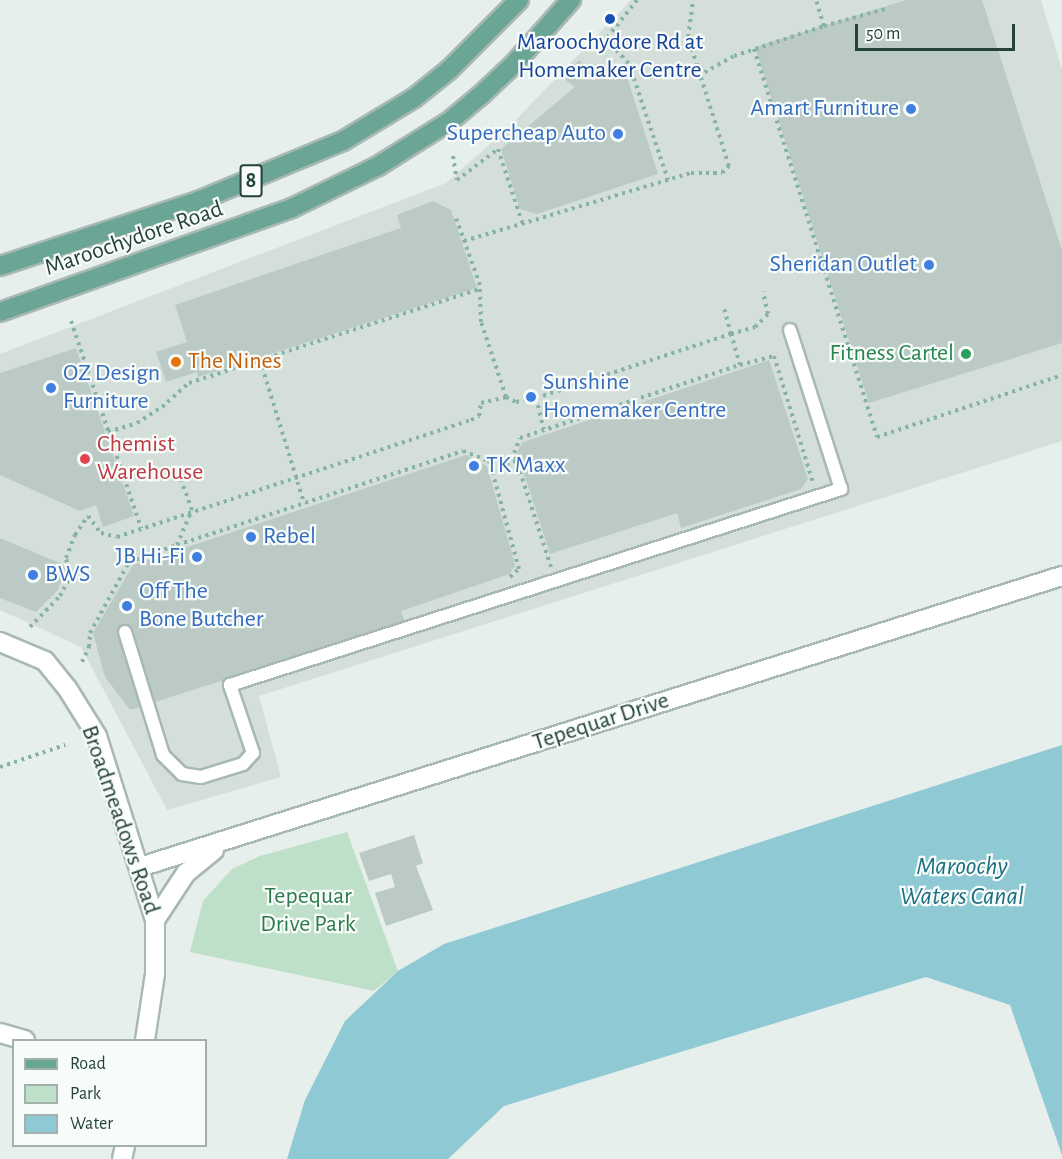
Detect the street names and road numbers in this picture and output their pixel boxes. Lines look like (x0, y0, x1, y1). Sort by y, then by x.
road number: 8 (239, 162, 263, 200)
street label: Maroochydore Road (41, 195, 227, 283)
street label: Tepequar Drive (529, 686, 673, 758)
street label: Broadmeadows Road (74, 722, 166, 918)

